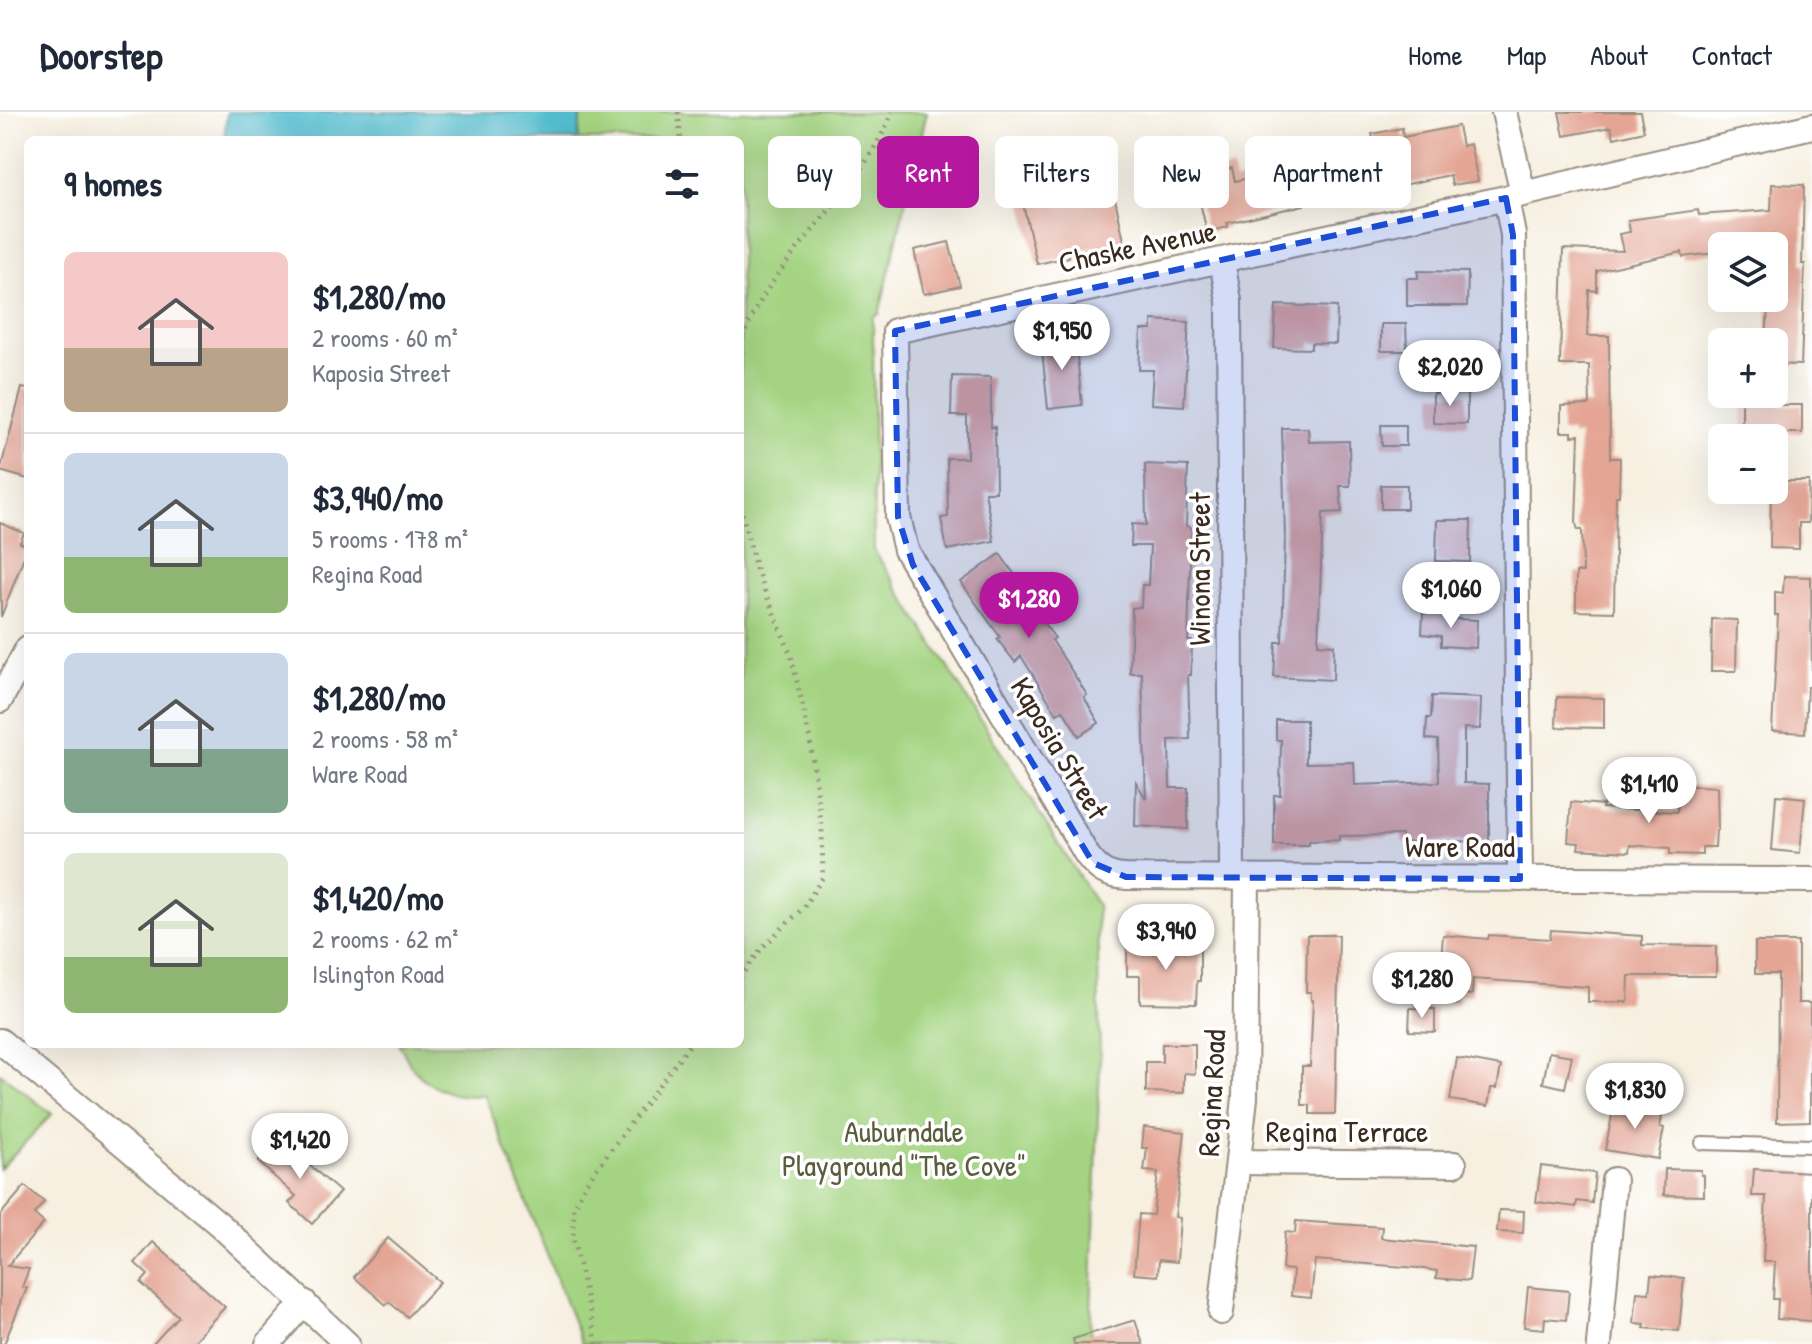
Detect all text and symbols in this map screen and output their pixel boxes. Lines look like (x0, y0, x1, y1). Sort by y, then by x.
text: Doorstep (40, 29, 162, 81)
text: Home (1408, 36, 1463, 74)
text: Map (1507, 36, 1546, 74)
text: About (1590, 36, 1648, 74)
text: Contact (1692, 36, 1772, 74)
chip: Buy (768, 136, 861, 208)
chip: Rent (877, 136, 979, 208)
chip: Filters (995, 136, 1118, 208)
chip: New (1134, 136, 1229, 208)
chip: Apartment (1245, 136, 1411, 208)
text: 9 homes (64, 161, 162, 207)
icon: filters (660, 162, 704, 206)
street label: Chaske Avenue (1055, 210, 1219, 282)
map controls (1708, 232, 1788, 504)
button: layers (1708, 232, 1788, 312)
text: $1,280/mo (312, 274, 446, 320)
icon: home (128, 284, 224, 380)
pin: $1,950 (997, 304, 1127, 372)
text: $1,950 (1032, 312, 1092, 347)
text: 2 rooms · 60 m² (312, 320, 458, 355)
button: + (1708, 328, 1788, 408)
pin: $2,020 (1385, 340, 1515, 408)
text: $2,020 (1417, 348, 1483, 383)
text: Kaposia Street (312, 355, 450, 390)
button: − (1708, 424, 1788, 504)
text: $3,940/mo (312, 475, 443, 521)
icon: home (128, 485, 224, 581)
street label: Winona Street (1179, 492, 1219, 645)
text: 5 rooms · 178 m² (312, 521, 468, 556)
text: Regina Road (312, 556, 422, 591)
pin: $1,060 (1386, 562, 1516, 630)
text: $1,060 (1420, 570, 1482, 605)
pin: $1,280 (964, 572, 1094, 640)
text: $1,280 (998, 580, 1060, 615)
street label: Kaposia Street (1002, 669, 1118, 827)
text: $1,280/mo (312, 675, 446, 721)
icon: home (128, 685, 224, 781)
text: 2 rooms · 58 m² (312, 721, 458, 756)
text: Ware Road (312, 756, 407, 791)
pin: $1,410 (1584, 757, 1714, 825)
text: $1,410 (1620, 765, 1678, 800)
street label: Ware Road (1405, 826, 1515, 866)
text: $1,420/mo (312, 875, 444, 921)
icon: home (128, 885, 224, 981)
pin: $3,940 (1101, 904, 1231, 972)
text: $3,940 (1135, 912, 1197, 947)
text: 2 rooms · 62 m² (312, 921, 458, 956)
pin: $1,280 (1357, 952, 1487, 1020)
text: Islington Road (312, 956, 444, 991)
text: $1,280 (1391, 960, 1453, 995)
street label: Regina Road (1188, 1028, 1234, 1157)
pin: $1,830 (1570, 1063, 1700, 1131)
text: $1,830 (1604, 1071, 1666, 1106)
park label: Auburndale Playground "The Cove" (782, 1111, 1026, 1185)
street label: Regina Terrace (1266, 1111, 1428, 1151)
pin: $1,420 (235, 1113, 365, 1181)
text: $1,420 (269, 1121, 331, 1156)

